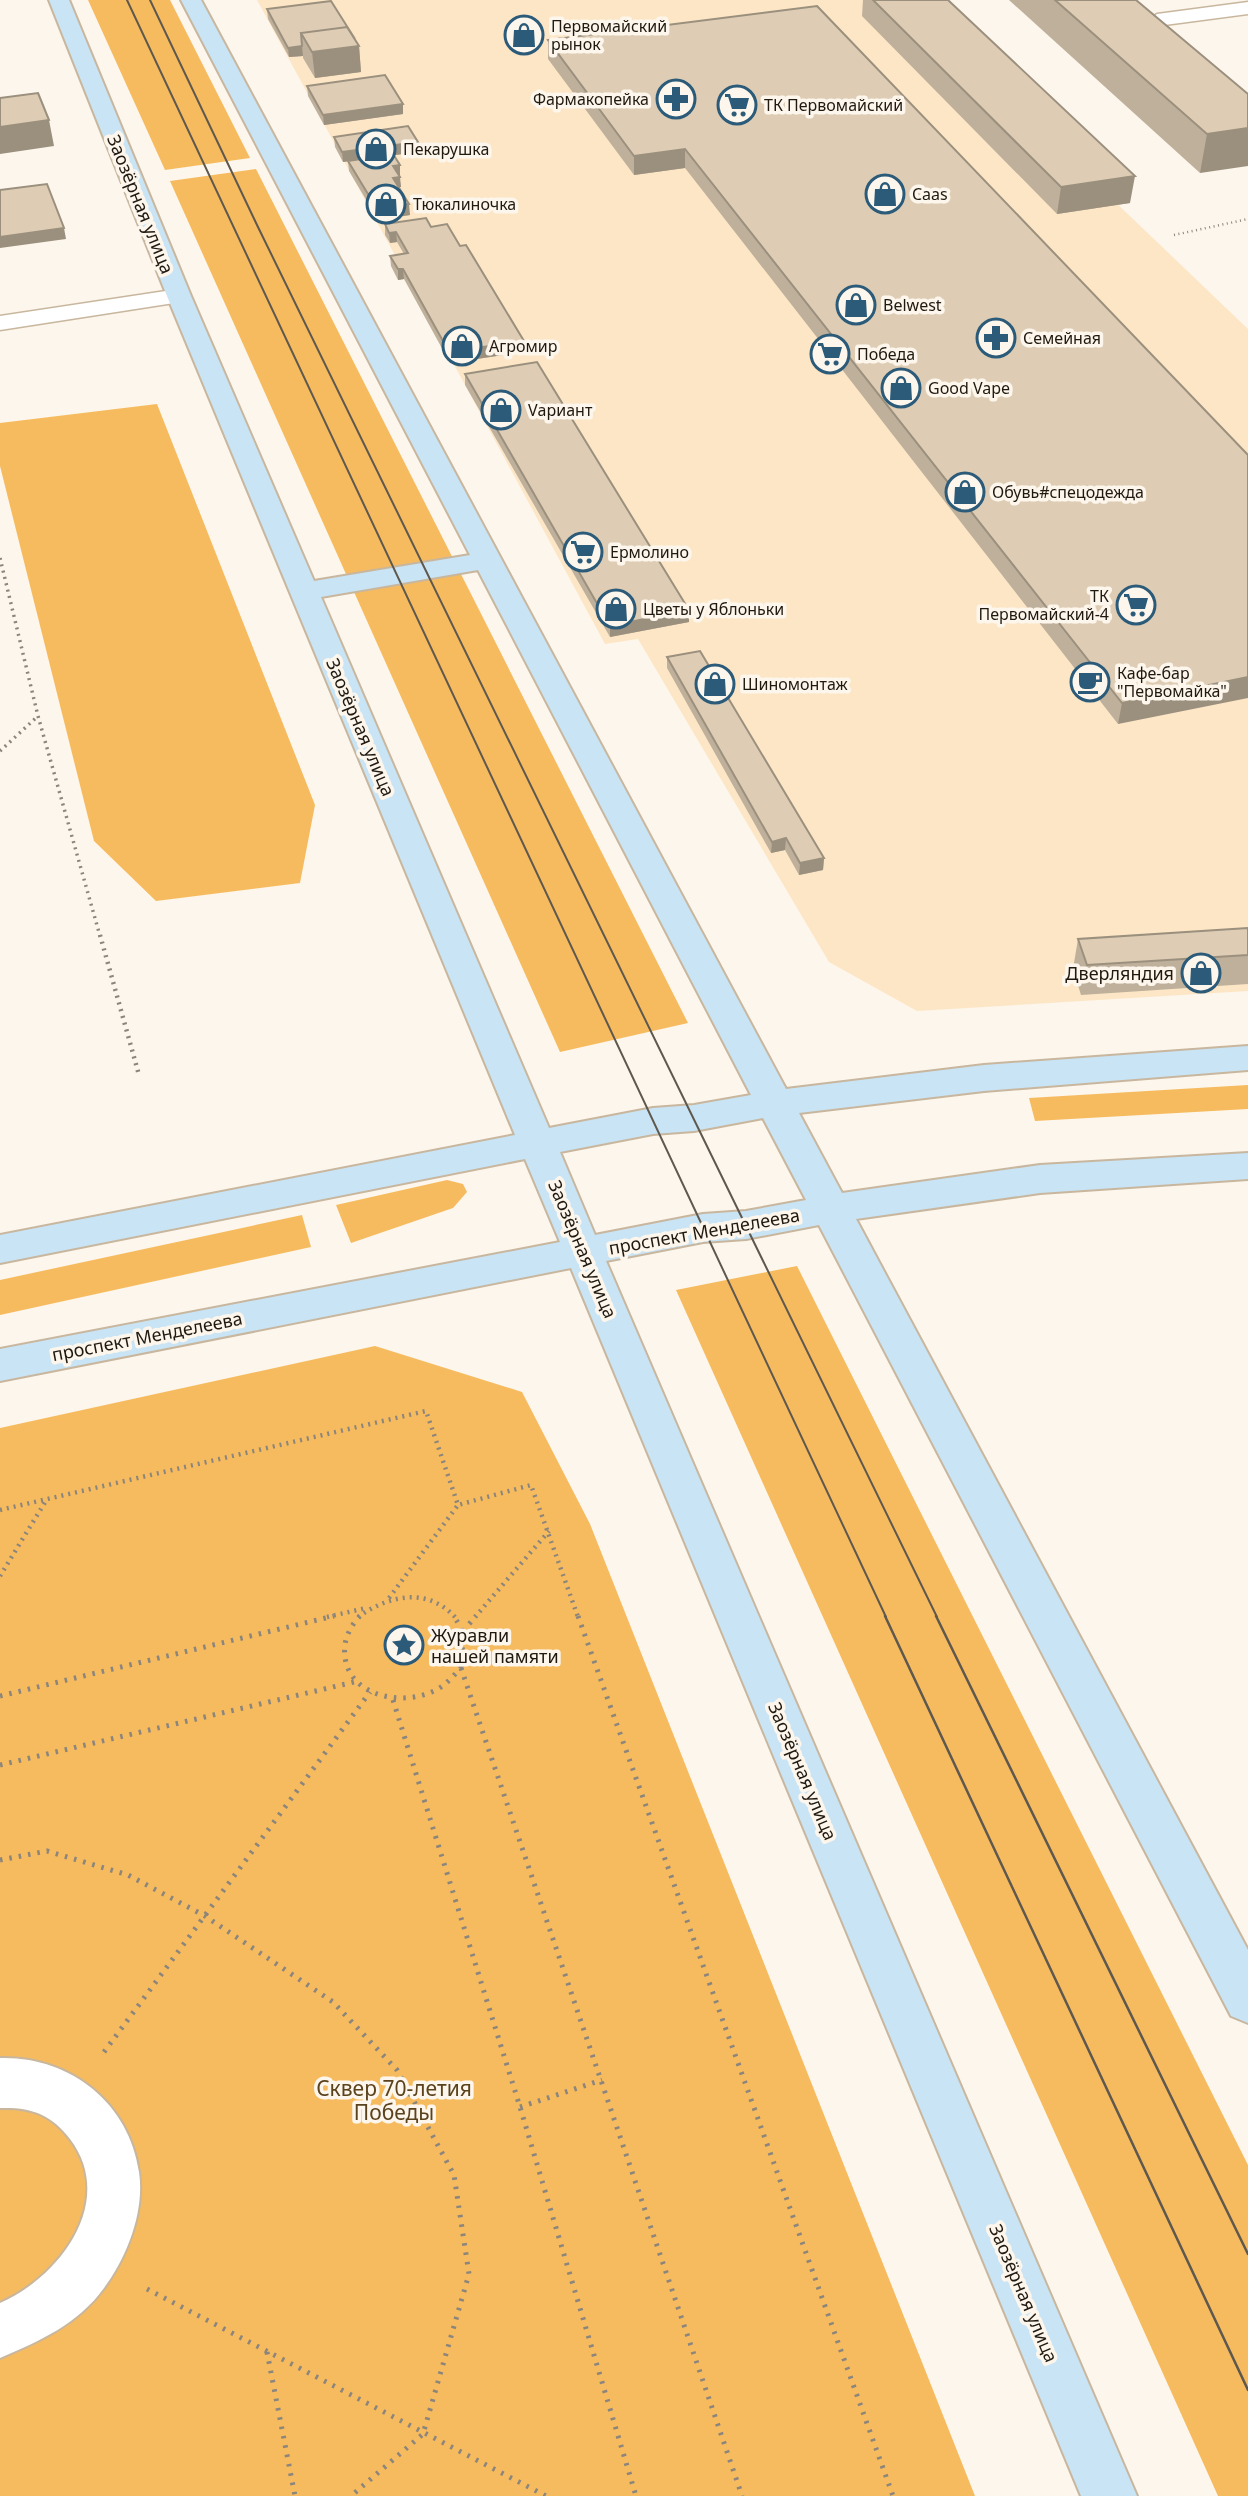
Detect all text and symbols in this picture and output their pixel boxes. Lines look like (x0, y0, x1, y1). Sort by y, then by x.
shop icon: Первомайский рынок (503, 14, 545, 56)
place label: Первомайский рынок (551, 15, 667, 55)
pharmacy icon: Фармакопейка (655, 78, 697, 120)
supermarket icon: ТК Первомайский (716, 84, 758, 126)
place label: Фармакопейка (533, 88, 649, 110)
place label: ТК Первомайский (764, 94, 903, 116)
shop icon: Пекарушка (355, 128, 397, 170)
street label: Заозёрная улица (102, 131, 180, 277)
place label: Пекарушка (403, 138, 489, 160)
shop icon: Caas (864, 173, 906, 215)
shop icon: Тюкалиночка (365, 183, 407, 225)
place label: Caas (912, 183, 948, 205)
place label: Тюкалиночка (413, 193, 516, 215)
shop icon: Belwest (835, 284, 877, 326)
place label: Belwest (883, 294, 942, 316)
pharmacy icon: Семейная (975, 317, 1017, 359)
shop icon: Агромир (441, 325, 483, 367)
place label: Семейная (1023, 327, 1101, 349)
supermarket icon: Победа (809, 333, 851, 375)
place label: Агромир (489, 335, 557, 357)
place label: Победа (857, 343, 915, 365)
shop icon: Good Vape (880, 367, 922, 409)
place label: Good Vape (928, 377, 1010, 399)
shop icon: Vариант (480, 389, 522, 431)
place label: Vариант (528, 399, 593, 421)
shop icon: Обувь#спецодежда (944, 471, 986, 513)
place label: Обувь#спецодежда (992, 481, 1144, 503)
supermarket icon: Ермолино (562, 531, 604, 573)
place label: Ермолино (610, 541, 689, 563)
supermarket icon: ТК Первомайский-4 (1115, 584, 1157, 626)
place label: ТК Первомайский-4 (979, 585, 1109, 625)
shop icon: Цветы у Яблоньки (595, 588, 637, 630)
place label: Цветы у Яблоньки (643, 598, 784, 620)
street label: Заозёрная улица (321, 654, 401, 800)
cafe icon: Кафе-бар "Первомайка" (1069, 661, 1111, 703)
place label: Кафе-бар "Первомайка" (1117, 662, 1227, 702)
shop icon: Шиномонтаж (694, 663, 736, 705)
place label: Шиномонтаж (742, 673, 848, 695)
shop icon: Дверляндия (1180, 952, 1222, 994)
place label: Дверляндия (1065, 961, 1174, 985)
street label: Заозёрная улица (543, 1176, 623, 1322)
street label: проспект Менделеева (607, 1202, 801, 1260)
street label: проспект Менделеева (50, 1306, 244, 1366)
place label: Журавли нашей памяти (431, 1623, 559, 1668)
place icon: Журавли нашей памяти (383, 1624, 425, 1666)
street label: Заозёрная улица (763, 1698, 843, 1844)
park label: Сквер 70-летия Победы (316, 2074, 472, 2126)
street label: Заозёрная улица (984, 2220, 1064, 2366)

